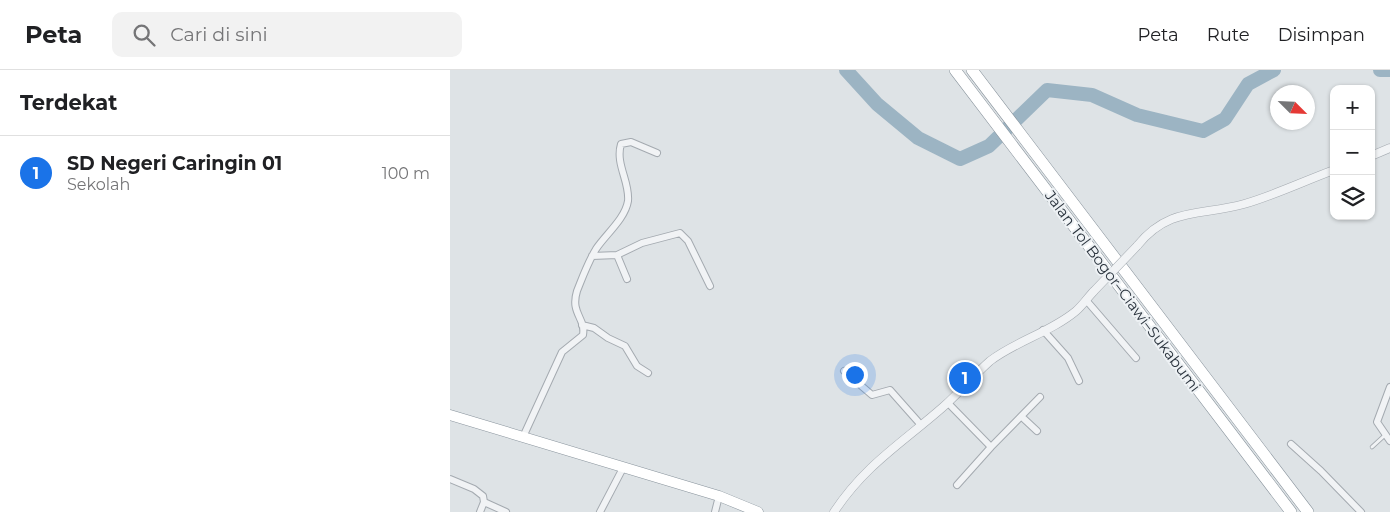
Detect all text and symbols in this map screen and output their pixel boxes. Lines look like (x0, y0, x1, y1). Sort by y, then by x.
search box (112, 12, 462, 57)
text: Peta (25, 20, 82, 49)
icon: search (130, 21, 158, 49)
text: Cari di sini (170, 23, 268, 46)
text: Peta (1138, 24, 1179, 46)
text: Rute (1207, 24, 1250, 46)
text: Disimpan (1278, 24, 1365, 46)
north arrow (1270, 85, 1315, 130)
map controls (1330, 85, 1375, 220)
button: + (1330, 85, 1375, 130)
text: Terdekat (20, 90, 117, 115)
button: − (1330, 130, 1375, 175)
text: SD Negeri Caringin 01 (67, 152, 282, 175)
text: 1 (33, 164, 39, 183)
text: 100 m (382, 164, 430, 183)
text: Sekolah (67, 175, 130, 194)
button: layers (1330, 175, 1375, 220)
street label: Jalan Tol Bogor–Ciawi–Sukabumi (1040, 186, 1205, 395)
pin: 1 (949, 359, 981, 397)
your location (842, 362, 868, 388)

